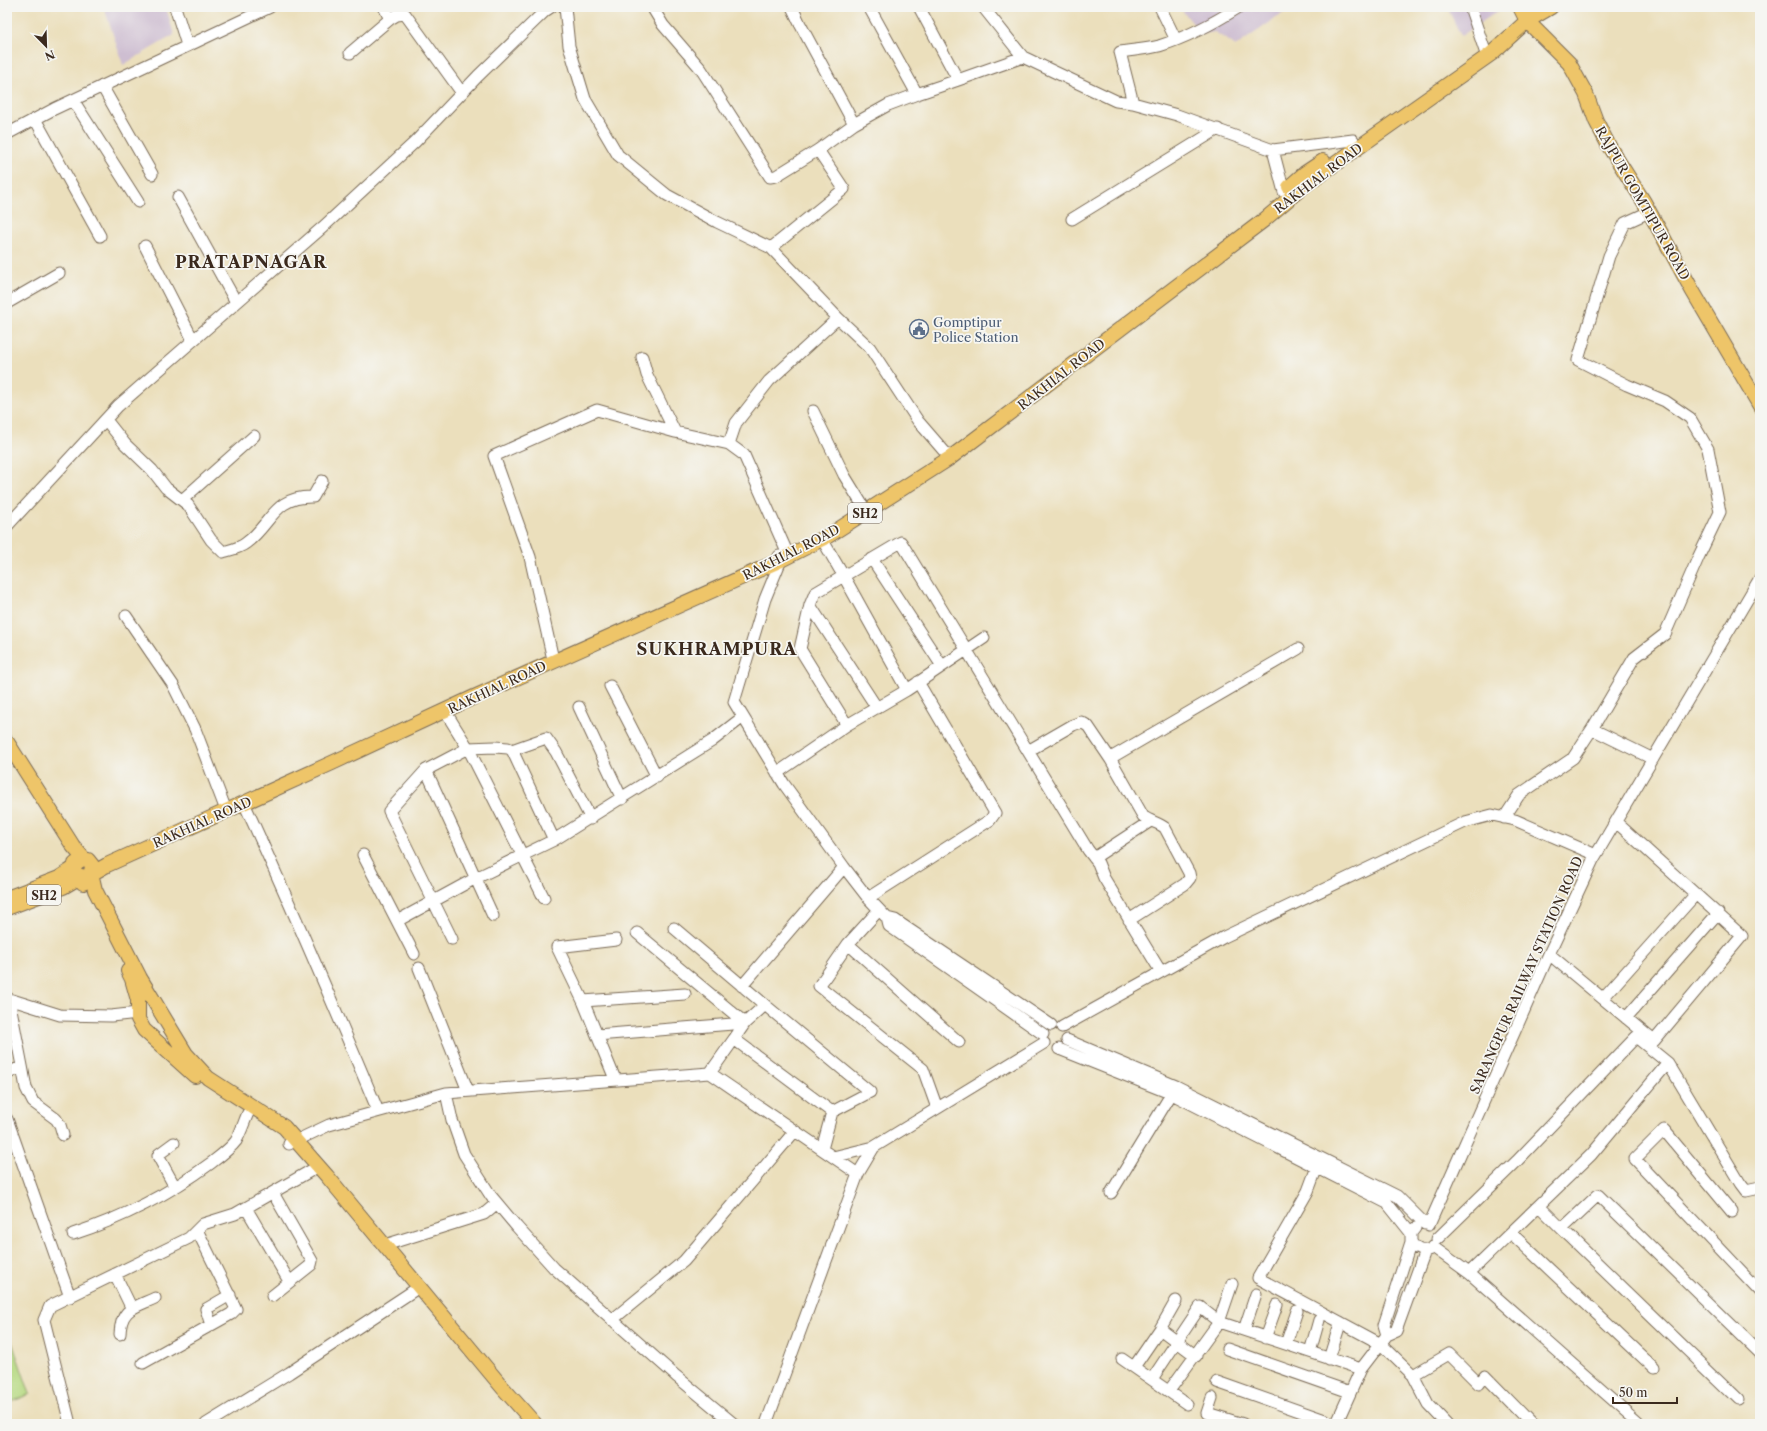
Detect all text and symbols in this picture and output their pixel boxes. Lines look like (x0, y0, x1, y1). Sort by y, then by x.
north arrow (26, 26, 66, 66)
text: N (42, 47, 57, 64)
street label: RAJPUR GOMTIPUR ROAD (1592, 123, 1694, 283)
street label: RAKHIAL ROAD (1271, 140, 1365, 216)
district label: PRATAPNAGAR (175, 252, 327, 272)
place label: Gomptipur Police Station (933, 314, 1019, 345)
public building icon: Gomptipur Police Station (908, 318, 930, 340)
street label: RAKHIAL ROAD (1014, 335, 1108, 413)
road number: SH2 (848, 503, 882, 523)
street label: RAKHIAL ROAD (740, 521, 842, 583)
district label: SUKHRAMPURA (637, 639, 797, 659)
street label: RAKHIAL ROAD (445, 657, 549, 717)
street label: RAKHIAL ROAD (150, 793, 254, 851)
street label: SARANGPUR RAILWAY STATION ROAD (1466, 854, 1586, 1096)
road number: SH2 (27, 885, 61, 905)
scale bar (1613, 1379, 1677, 1405)
text: 50 m (1619, 1385, 1648, 1400)

